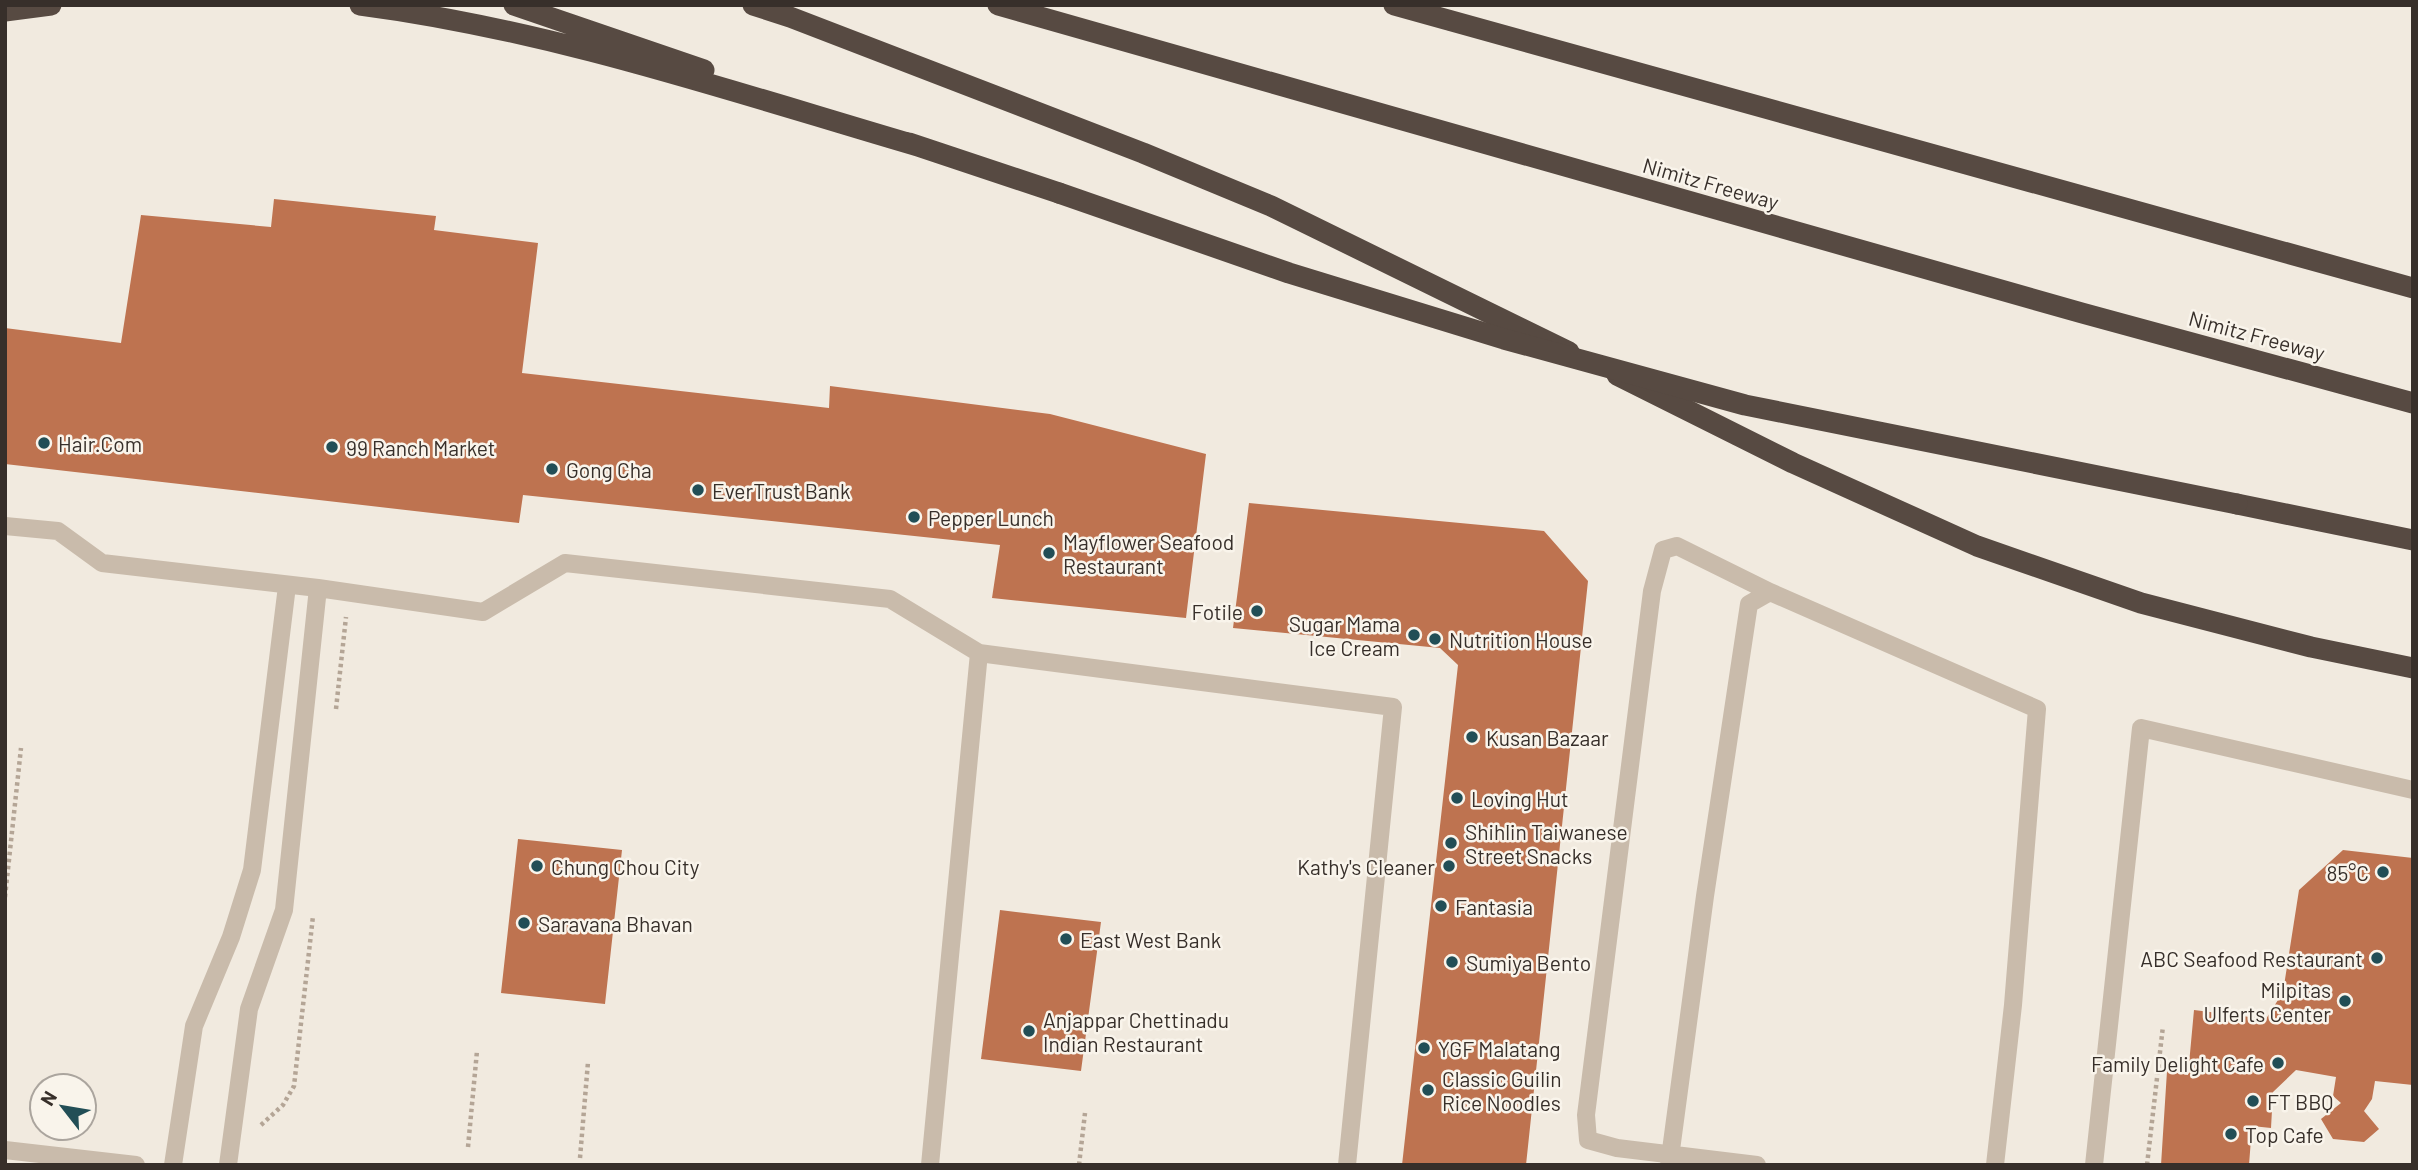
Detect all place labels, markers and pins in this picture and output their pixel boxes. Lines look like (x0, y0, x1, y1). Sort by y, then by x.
place label: Hair.Com (58, 431, 142, 456)
marker: Hair.Com (36, 435, 52, 451)
place label: 99 Ranch Market (346, 435, 495, 460)
marker: 99 Ranch Market (324, 439, 340, 455)
place label: Gong Cha (566, 457, 652, 482)
marker: Gong Cha (544, 461, 560, 477)
place label: EverTrust Bank (712, 478, 850, 503)
marker: EverTrust Bank (690, 482, 706, 498)
place label: Pepper Lunch (928, 505, 1054, 530)
marker: Pepper Lunch (906, 509, 922, 525)
place label: Mayflower Seafood Restaurant (1063, 529, 1234, 578)
marker: Mayflower Seafood Restaurant (1041, 545, 1057, 561)
place label: Fotile (1192, 599, 1243, 624)
marker: Fotile (1249, 603, 1265, 619)
place label: Sugar Mama Ice Cream (1289, 611, 1400, 660)
marker: Sugar Mama Ice Cream (1406, 627, 1422, 643)
place label: Nutrition House (1449, 627, 1593, 652)
marker: Nutrition House (1427, 631, 1443, 647)
place label: Kusan Bazaar (1486, 725, 1609, 750)
marker: Kusan Bazaar (1464, 729, 1480, 745)
place label: Loving Hut (1471, 786, 1569, 811)
marker: Loving Hut (1449, 790, 1465, 806)
place label: Shihlin Taiwanese Street Snacks (1465, 819, 1628, 868)
marker: Shihlin Taiwanese Street Snacks (1443, 835, 1459, 851)
place label: Chung Chou City (551, 854, 700, 879)
place label: Kathy's Cleaner (1297, 854, 1435, 879)
marker: Chung Chou City (529, 858, 545, 874)
marker: Kathy's Cleaner (1441, 858, 1457, 874)
place label: 85°C (2327, 860, 2369, 885)
marker: 85°C (2375, 864, 2391, 880)
place label: Fantasia (1455, 894, 1533, 919)
marker: Fantasia (1433, 898, 1449, 914)
place label: Saravana Bhavan (538, 911, 693, 936)
marker: Saravana Bhavan (516, 915, 532, 931)
place label: East West Bank (1080, 927, 1221, 952)
marker: East West Bank (1058, 931, 1074, 947)
place label: ABC Seafood Restaurant (2140, 946, 2363, 971)
place label: Sumiya Bento (1466, 950, 1591, 975)
marker: ABC Seafood Restaurant (2369, 950, 2385, 966)
marker: Sumiya Bento (1444, 954, 1460, 970)
place label: Milpitas Ulferts Center (2204, 977, 2331, 1026)
marker: Milpitas Ulferts Center (2337, 993, 2353, 1009)
place label: Anjappar Chettinadu Indian Restaurant (1043, 1007, 1229, 1056)
marker: Anjappar Chettinadu Indian Restaurant (1021, 1023, 1037, 1039)
place label: YGF Malatang (1438, 1036, 1561, 1061)
marker: YGF Malatang (1416, 1040, 1432, 1056)
place label: Family Delight Cafe (2091, 1051, 2264, 1076)
marker: Family Delight Cafe (2270, 1055, 2286, 1071)
place label: Classic Guilin Rice Noodles (1442, 1066, 1562, 1115)
marker: Classic Guilin Rice Noodles (1420, 1082, 1436, 1098)
place label: FT BBQ (2267, 1089, 2333, 1114)
marker: FT BBQ (2245, 1093, 2261, 1109)
place label: Top Cafe (2245, 1122, 2324, 1147)
marker: Top Cafe (2223, 1126, 2239, 1142)

